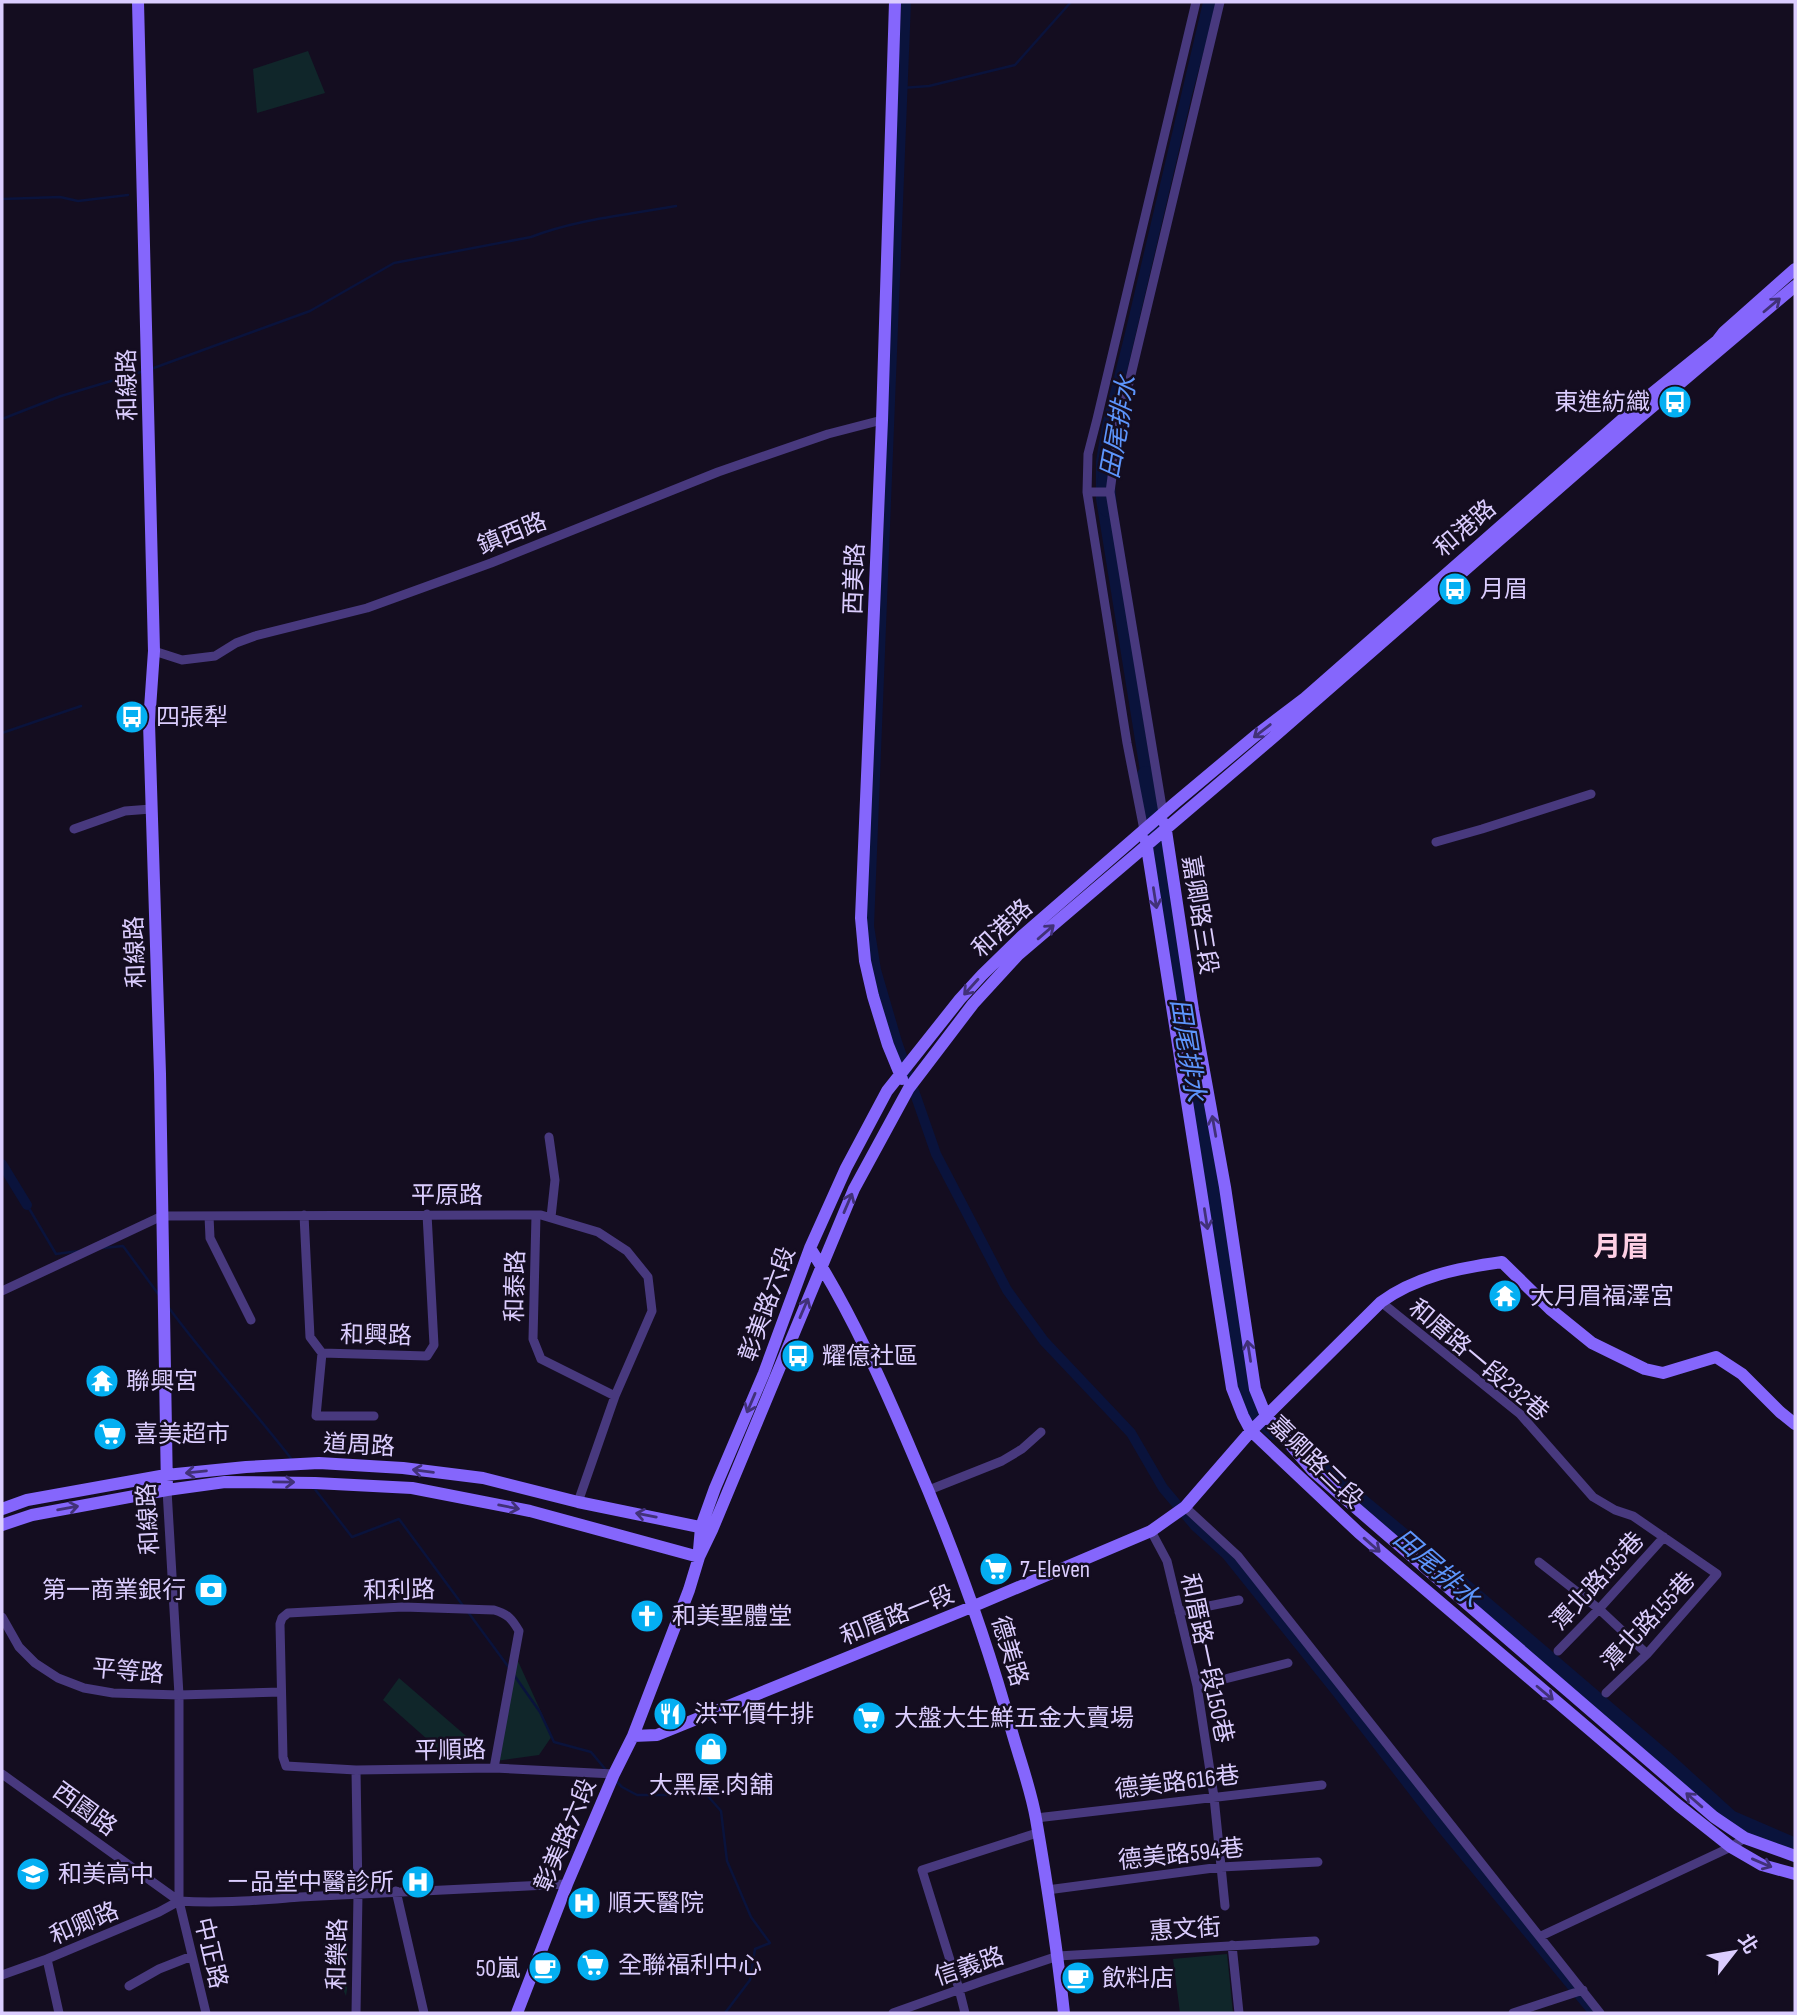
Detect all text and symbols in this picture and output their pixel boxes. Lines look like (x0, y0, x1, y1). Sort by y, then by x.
one-way arrow (1763, 298, 1781, 313)
street label: 和線路 (112, 349, 143, 421)
water label: 田尾排水 (1095, 372, 1144, 481)
bus stop icon: 東進紡織 (1656, 383, 1694, 421)
place label: 東進紡織 (1554, 388, 1650, 417)
street label: 和港路 (1429, 494, 1502, 563)
street label: 鎮西路 (473, 507, 551, 560)
street label: 西美路 (839, 543, 870, 616)
bus stop icon: 月眉 (1436, 570, 1474, 608)
place label: 月眉 (1480, 575, 1528, 604)
bus stop icon: 四張犁 (113, 698, 151, 736)
place label: 四張犁 (156, 703, 228, 732)
one-way arrow (1254, 723, 1272, 738)
street label: 嘉卿路三段 (1176, 854, 1223, 977)
one-way arrow (1149, 886, 1162, 909)
street label: 和港路 (966, 893, 1039, 964)
street label: 和線路 (120, 915, 151, 988)
one-way arrow (1037, 924, 1055, 940)
one-way arrow (963, 978, 979, 996)
water label: 田尾排水 (1163, 996, 1210, 1105)
one-way arrow (1207, 1115, 1220, 1138)
street label: 平原路 (411, 1181, 483, 1210)
one-way arrow (842, 1193, 855, 1215)
one-way arrow (1200, 1207, 1213, 1230)
district label: 月眉 (1593, 1231, 1649, 1264)
street label: 彰美路六段 (733, 1243, 802, 1366)
street label: 和泰路 (500, 1250, 531, 1322)
temple icon: 大月眉福澤宮 (1486, 1277, 1524, 1315)
place label: 大月眉福澤宮 (1530, 1282, 1674, 1311)
street label: 和厝路一段232巷 (1403, 1293, 1555, 1427)
one-way arrow (798, 1298, 811, 1320)
street label: 和興路 (340, 1320, 412, 1351)
bus stop icon: 耀億社區 (779, 1337, 817, 1375)
one-way arrow (1242, 1340, 1255, 1362)
place label: 耀億社區 (822, 1342, 918, 1371)
temple icon: 聯興宮 (83, 1362, 121, 1400)
place label: 聯興宮 (126, 1367, 198, 1396)
one-way arrow (744, 1392, 757, 1414)
street label: 嘉卿路三段 (1262, 1410, 1369, 1514)
supermarket icon: 喜美超市 (91, 1415, 129, 1453)
place label: 喜美超市 (134, 1420, 230, 1449)
street label: 道周路 (322, 1429, 396, 1462)
one-way arrow (412, 1464, 435, 1477)
one-way arrow (185, 1466, 208, 1479)
one-way arrow (272, 1475, 295, 1489)
street label: 和線路 (132, 1482, 165, 1556)
one-way arrow (497, 1500, 520, 1514)
one-way arrow (56, 1501, 79, 1515)
one-way arrow (635, 1508, 658, 1522)
water label: 田尾排水 (1387, 1523, 1486, 1616)
street label: 潭北路135巷 (1544, 1526, 1650, 1637)
one-way arrow (1363, 1537, 1381, 1553)
supermarket icon: 7-Eleven (977, 1550, 1015, 1588)
place label: 7-Eleven (1020, 1555, 1090, 1584)
street label: 潭北路155巷 (1596, 1566, 1701, 1676)
bank icon: 第一商業銀行 (192, 1571, 230, 1609)
street label: 和厝路一段150巷 (1174, 1571, 1239, 1746)
street label: 和利路 (363, 1575, 435, 1606)
place label: 第一商業銀行 (42, 1576, 186, 1605)
street label: 和厝路一段 (836, 1580, 958, 1651)
church icon: 和美聖體堂 (628, 1597, 666, 1635)
place label: 和美聖體堂 (672, 1602, 792, 1631)
street label: 德美路 (985, 1612, 1034, 1690)
street label: 平等路 (91, 1654, 165, 1689)
one-way arrow (1536, 1685, 1554, 1701)
restaurant icon: 洪平價牛排 (651, 1695, 689, 1733)
supermarket icon: 大盤大生鮮五金大賣場 (850, 1699, 888, 1737)
place label: 洪平價牛排 (694, 1700, 814, 1729)
place label: 大盤大生鮮五金大賣場 (894, 1704, 1134, 1733)
shop icon: 大黑屋.肉舖 (692, 1730, 730, 1768)
street label: 平順路 (414, 1735, 486, 1766)
street label: 德美路616巷 (1113, 1760, 1241, 1805)
place label: 大黑屋.肉舖 (649, 1771, 773, 1800)
street label: 彰美路六段 (529, 1774, 602, 1896)
street label: 西園路 (47, 1777, 122, 1842)
one-way arrow (1685, 1792, 1703, 1808)
street label: 德美路594巷 (1117, 1833, 1245, 1876)
school or university icon: 和美高中 (14, 1855, 52, 1893)
one-way arrow (1751, 1857, 1772, 1870)
place label: 和美高中 (58, 1860, 154, 1889)
hospital icon: ㄧ品堂中醫診所 (399, 1863, 437, 1901)
place label: ㄧ品堂中醫診所 (226, 1868, 394, 1897)
hospital icon: 順天醫院 (565, 1884, 603, 1922)
place label: 順天醫院 (608, 1889, 704, 1918)
street label: 和卿路 (45, 1896, 123, 1951)
street label: 惠文街 (1148, 1913, 1222, 1946)
street label: 中正路 (188, 1915, 233, 1991)
north arrow (1699, 1917, 1769, 1987)
street label: 和樂路 (322, 1918, 353, 1990)
text: 北 (1733, 1930, 1762, 1958)
street label: 信義路 (930, 1941, 1008, 1992)
supermarket icon: 全聯福利中心 (574, 1946, 612, 1984)
cafe icon: 50嵐 (526, 1949, 564, 1987)
place label: 全聯福利中心 (618, 1951, 762, 1980)
place label: 50嵐 (476, 1954, 520, 1983)
cafe icon: 飲料店 (1059, 1959, 1097, 1997)
place label: 飲料店 (1102, 1964, 1174, 1993)

